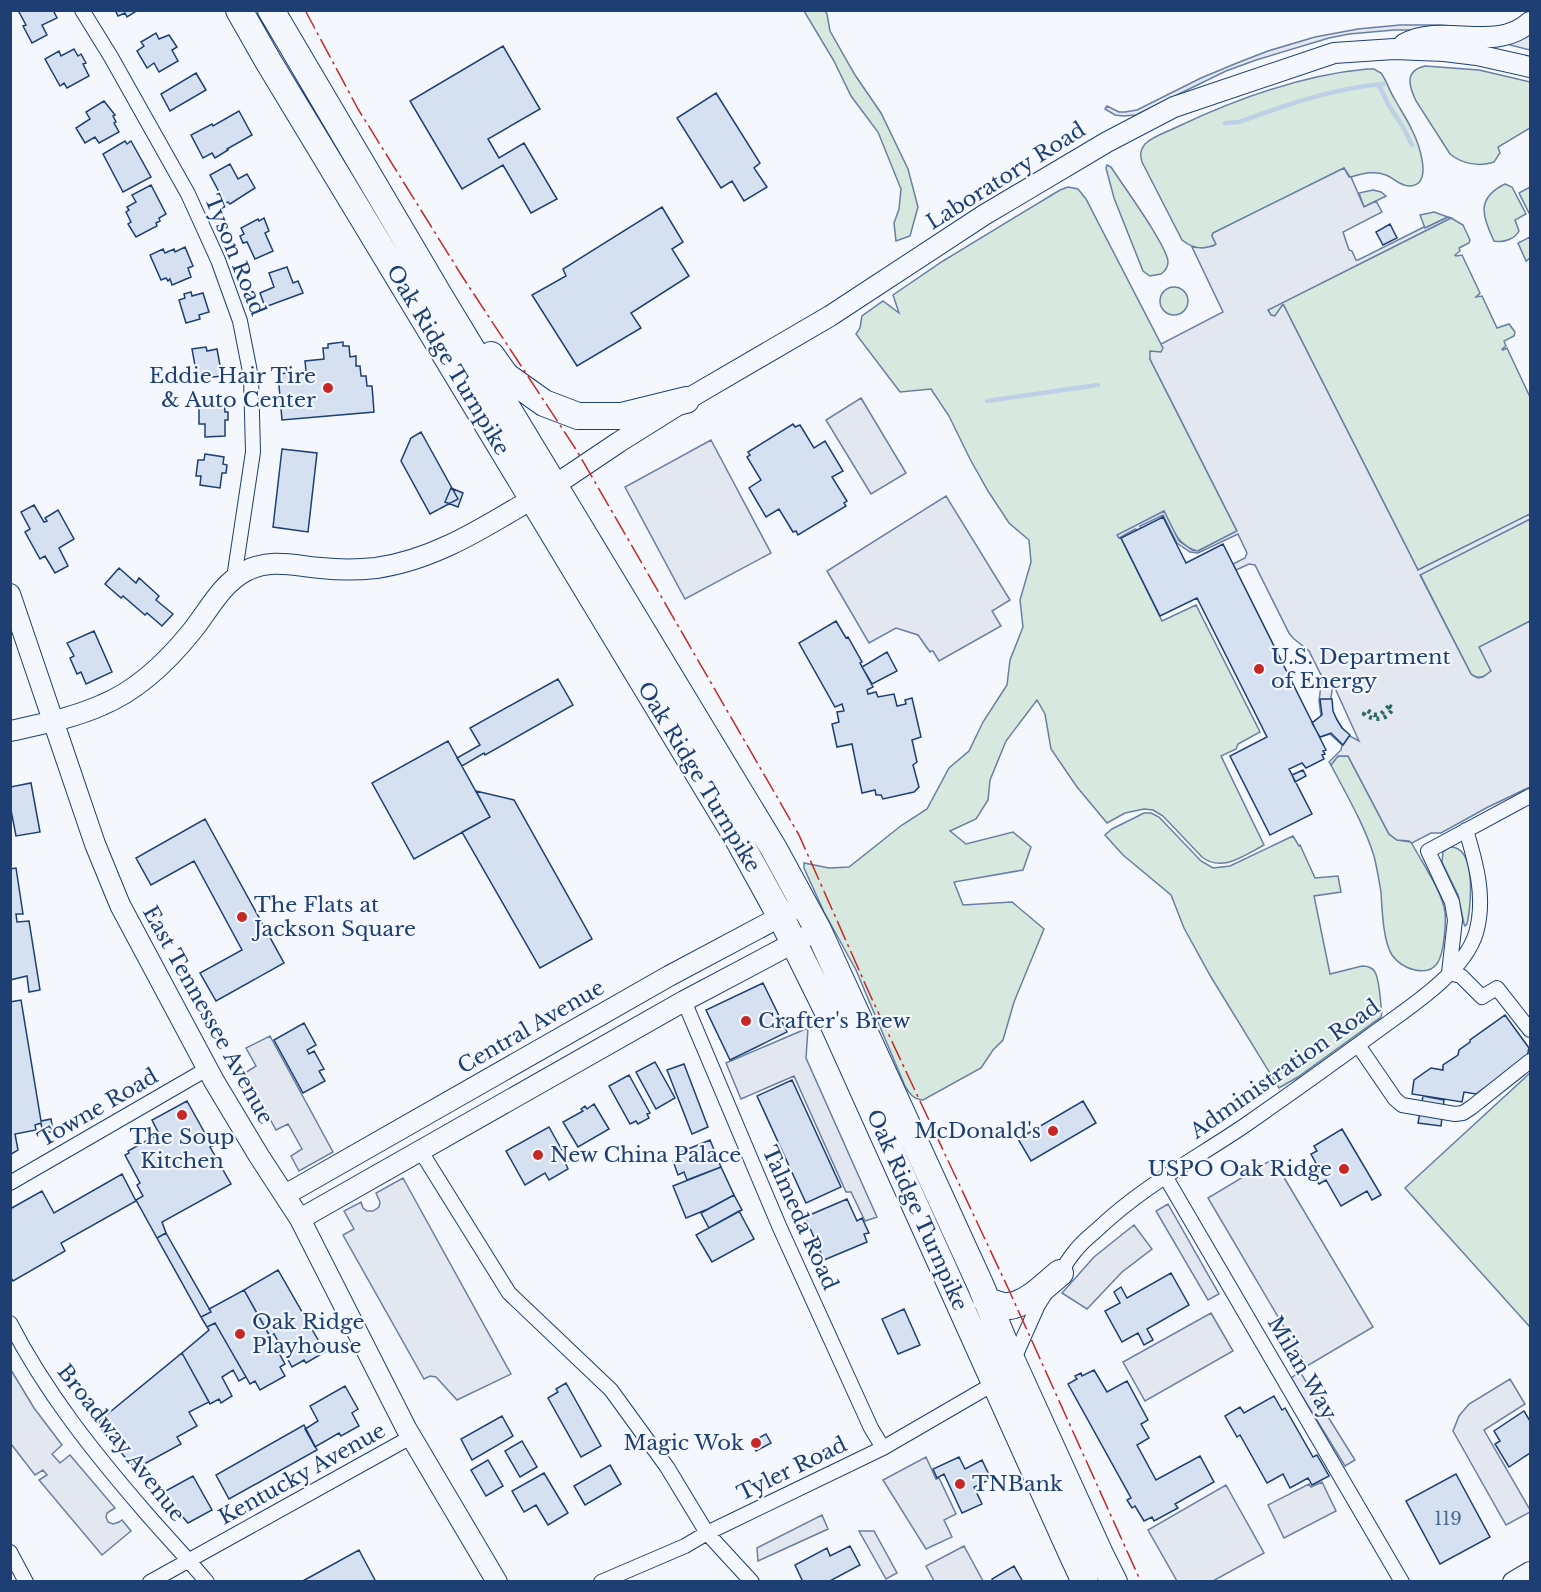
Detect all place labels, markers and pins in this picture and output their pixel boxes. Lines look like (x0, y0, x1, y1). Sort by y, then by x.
place label: Eddie Hair Tire & Auto Center (149, 363, 316, 413)
marker: Eddie Hair Tire & Auto Center (321, 381, 335, 395)
place label: U.S. Department of Energy (1271, 644, 1450, 694)
marker: U.S. Department of Energy (1252, 662, 1266, 676)
place label: The Flats at Jackson Square (251, 892, 416, 942)
marker: The Flats at Jackson Square (235, 910, 249, 924)
place label: Crafter's Brew (758, 1008, 911, 1034)
marker: Crafter's Brew (739, 1014, 753, 1028)
marker: The Soup Kitchen (175, 1108, 189, 1122)
place label: McDonald's (914, 1118, 1041, 1144)
place label: The Soup Kitchen (130, 1124, 234, 1174)
marker: McDonald's (1046, 1124, 1060, 1138)
place label: New China Palace (550, 1142, 741, 1168)
marker: New China Palace (531, 1148, 545, 1162)
place label: USPO Oak Ridge (1148, 1156, 1332, 1182)
marker: USPO Oak Ridge (1337, 1162, 1351, 1176)
place label: Oak Ridge Playhouse (252, 1309, 364, 1359)
marker: Oak Ridge Playhouse (233, 1327, 247, 1341)
place label: Magic Wok (624, 1430, 744, 1456)
marker: Magic Wok (749, 1436, 763, 1450)
place label: TNBank (972, 1471, 1063, 1497)
marker: TNBank (953, 1477, 967, 1491)

